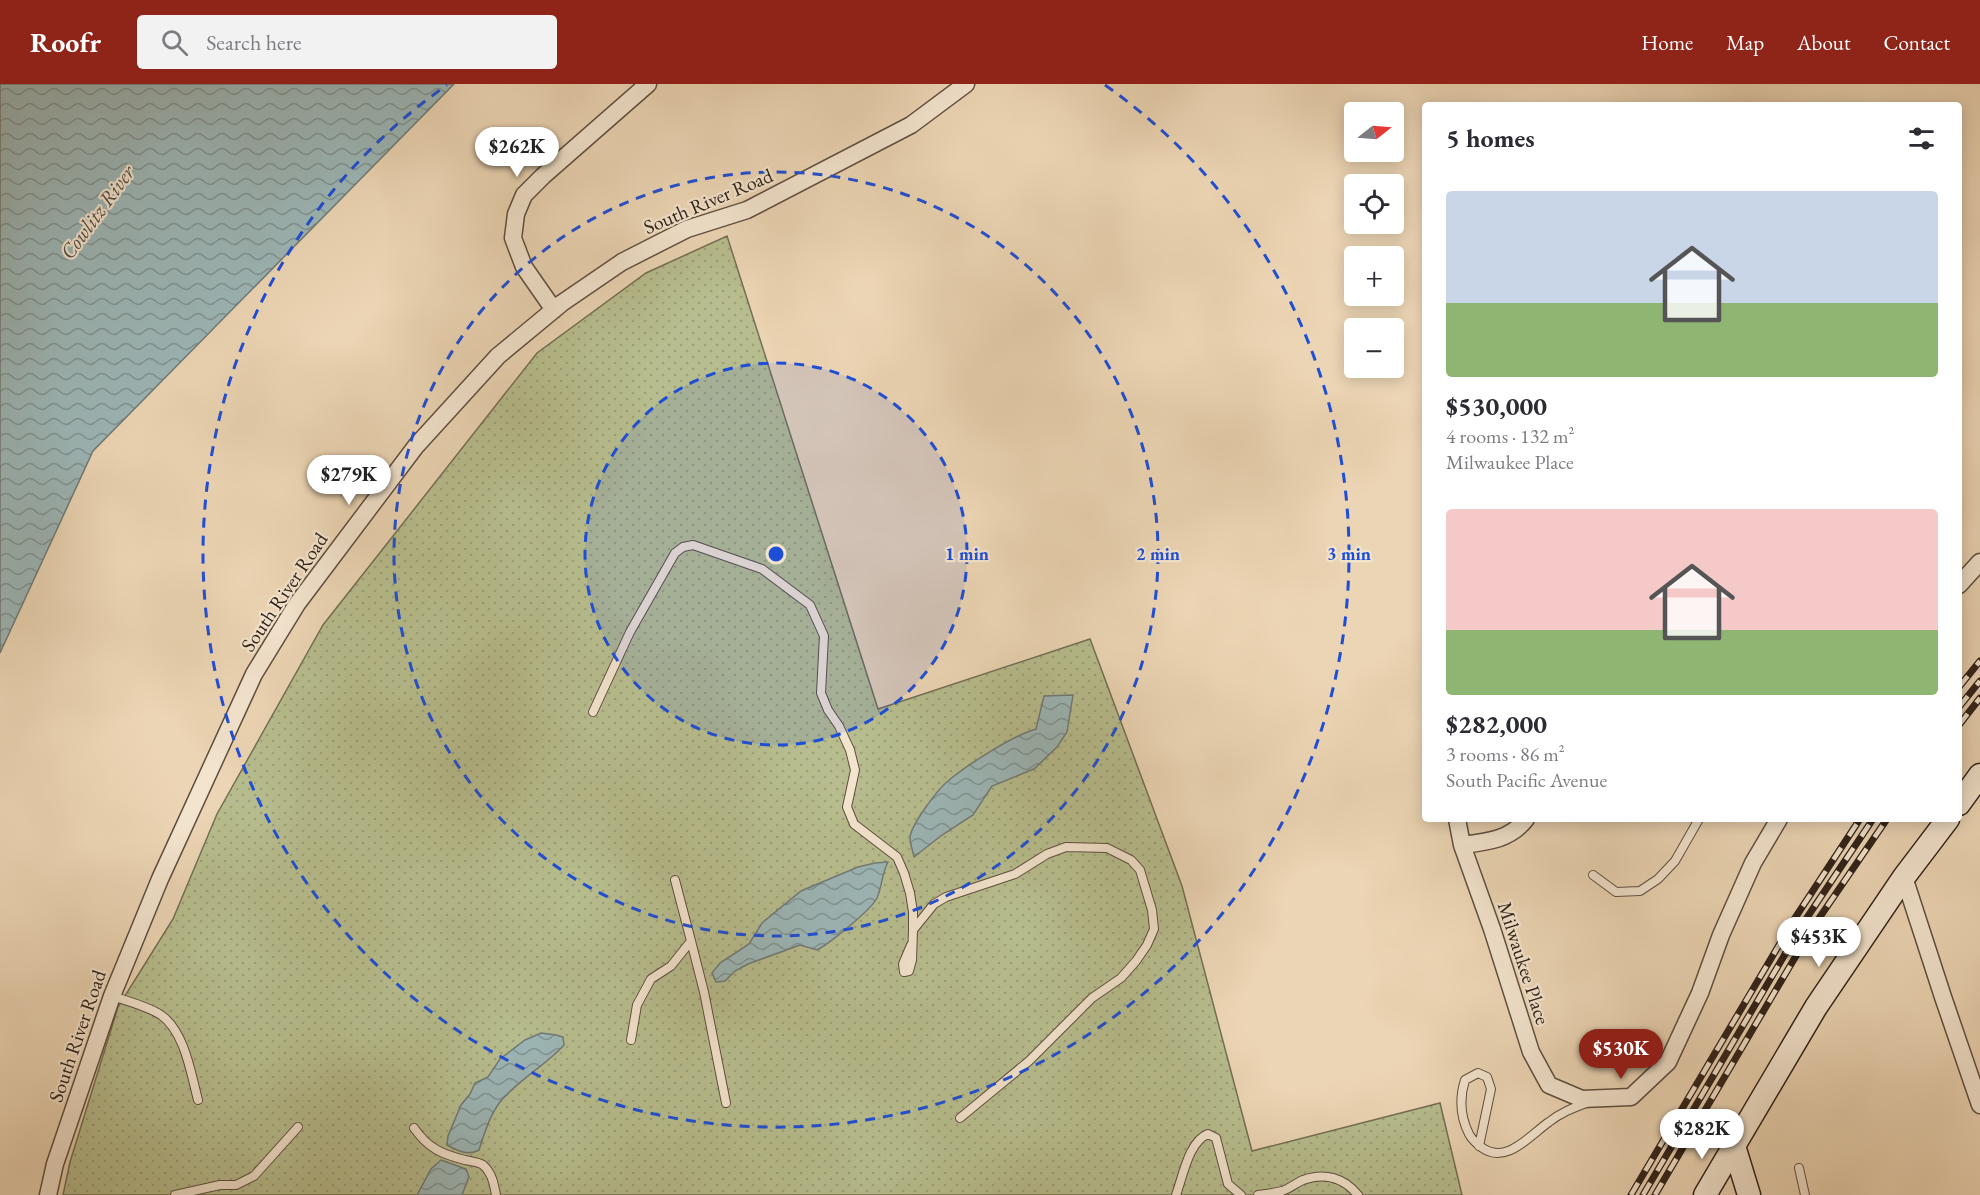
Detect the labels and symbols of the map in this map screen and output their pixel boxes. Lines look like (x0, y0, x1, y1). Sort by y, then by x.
north arrow (1344, 102, 1404, 162)
pin: $262K (475, 127, 559, 178)
water label: Cowlitz River (54, 159, 141, 264)
street label: South River Road (639, 162, 777, 240)
pin: $279K (307, 455, 391, 506)
street label: South River Road (235, 527, 334, 657)
text: 1 min (945, 542, 989, 565)
text: 2 min (1136, 542, 1180, 565)
text: 3 min (1327, 542, 1371, 565)
centre of rings (766, 544, 786, 564)
street label: Milwaukee Place (1492, 898, 1556, 1028)
pin: $453K (1777, 917, 1861, 968)
street label: South River Road (42, 966, 112, 1106)
pin: $530K (1579, 1029, 1663, 1080)
pin: $282K (1660, 1109, 1744, 1160)

